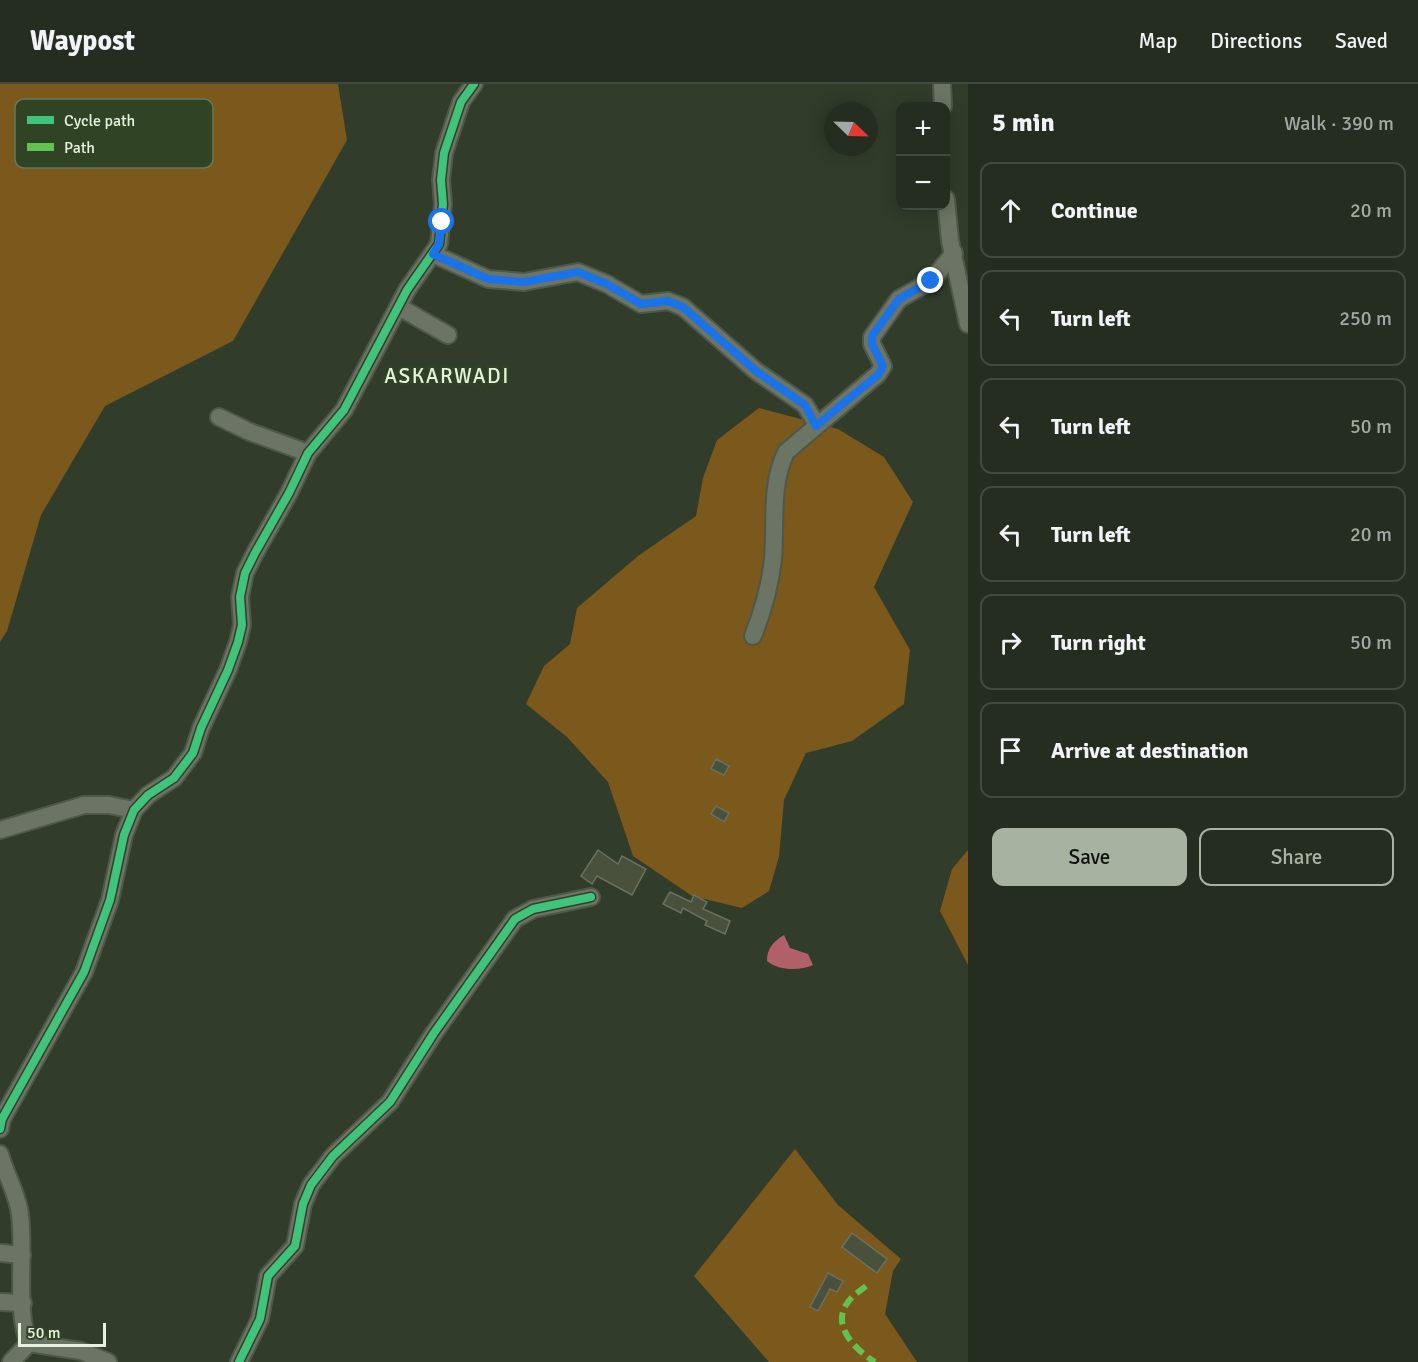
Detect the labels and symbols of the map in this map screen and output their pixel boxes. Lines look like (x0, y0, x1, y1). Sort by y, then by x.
legend (15, 99, 213, 168)
north arrow (824, 102, 878, 156)
text: Cycle path (64, 111, 135, 131)
text: Path (64, 138, 95, 158)
route start (428, 208, 454, 234)
route end (917, 267, 943, 293)
district label: ASKARWADI (384, 363, 510, 389)
scale bar (18, 1320, 106, 1348)

